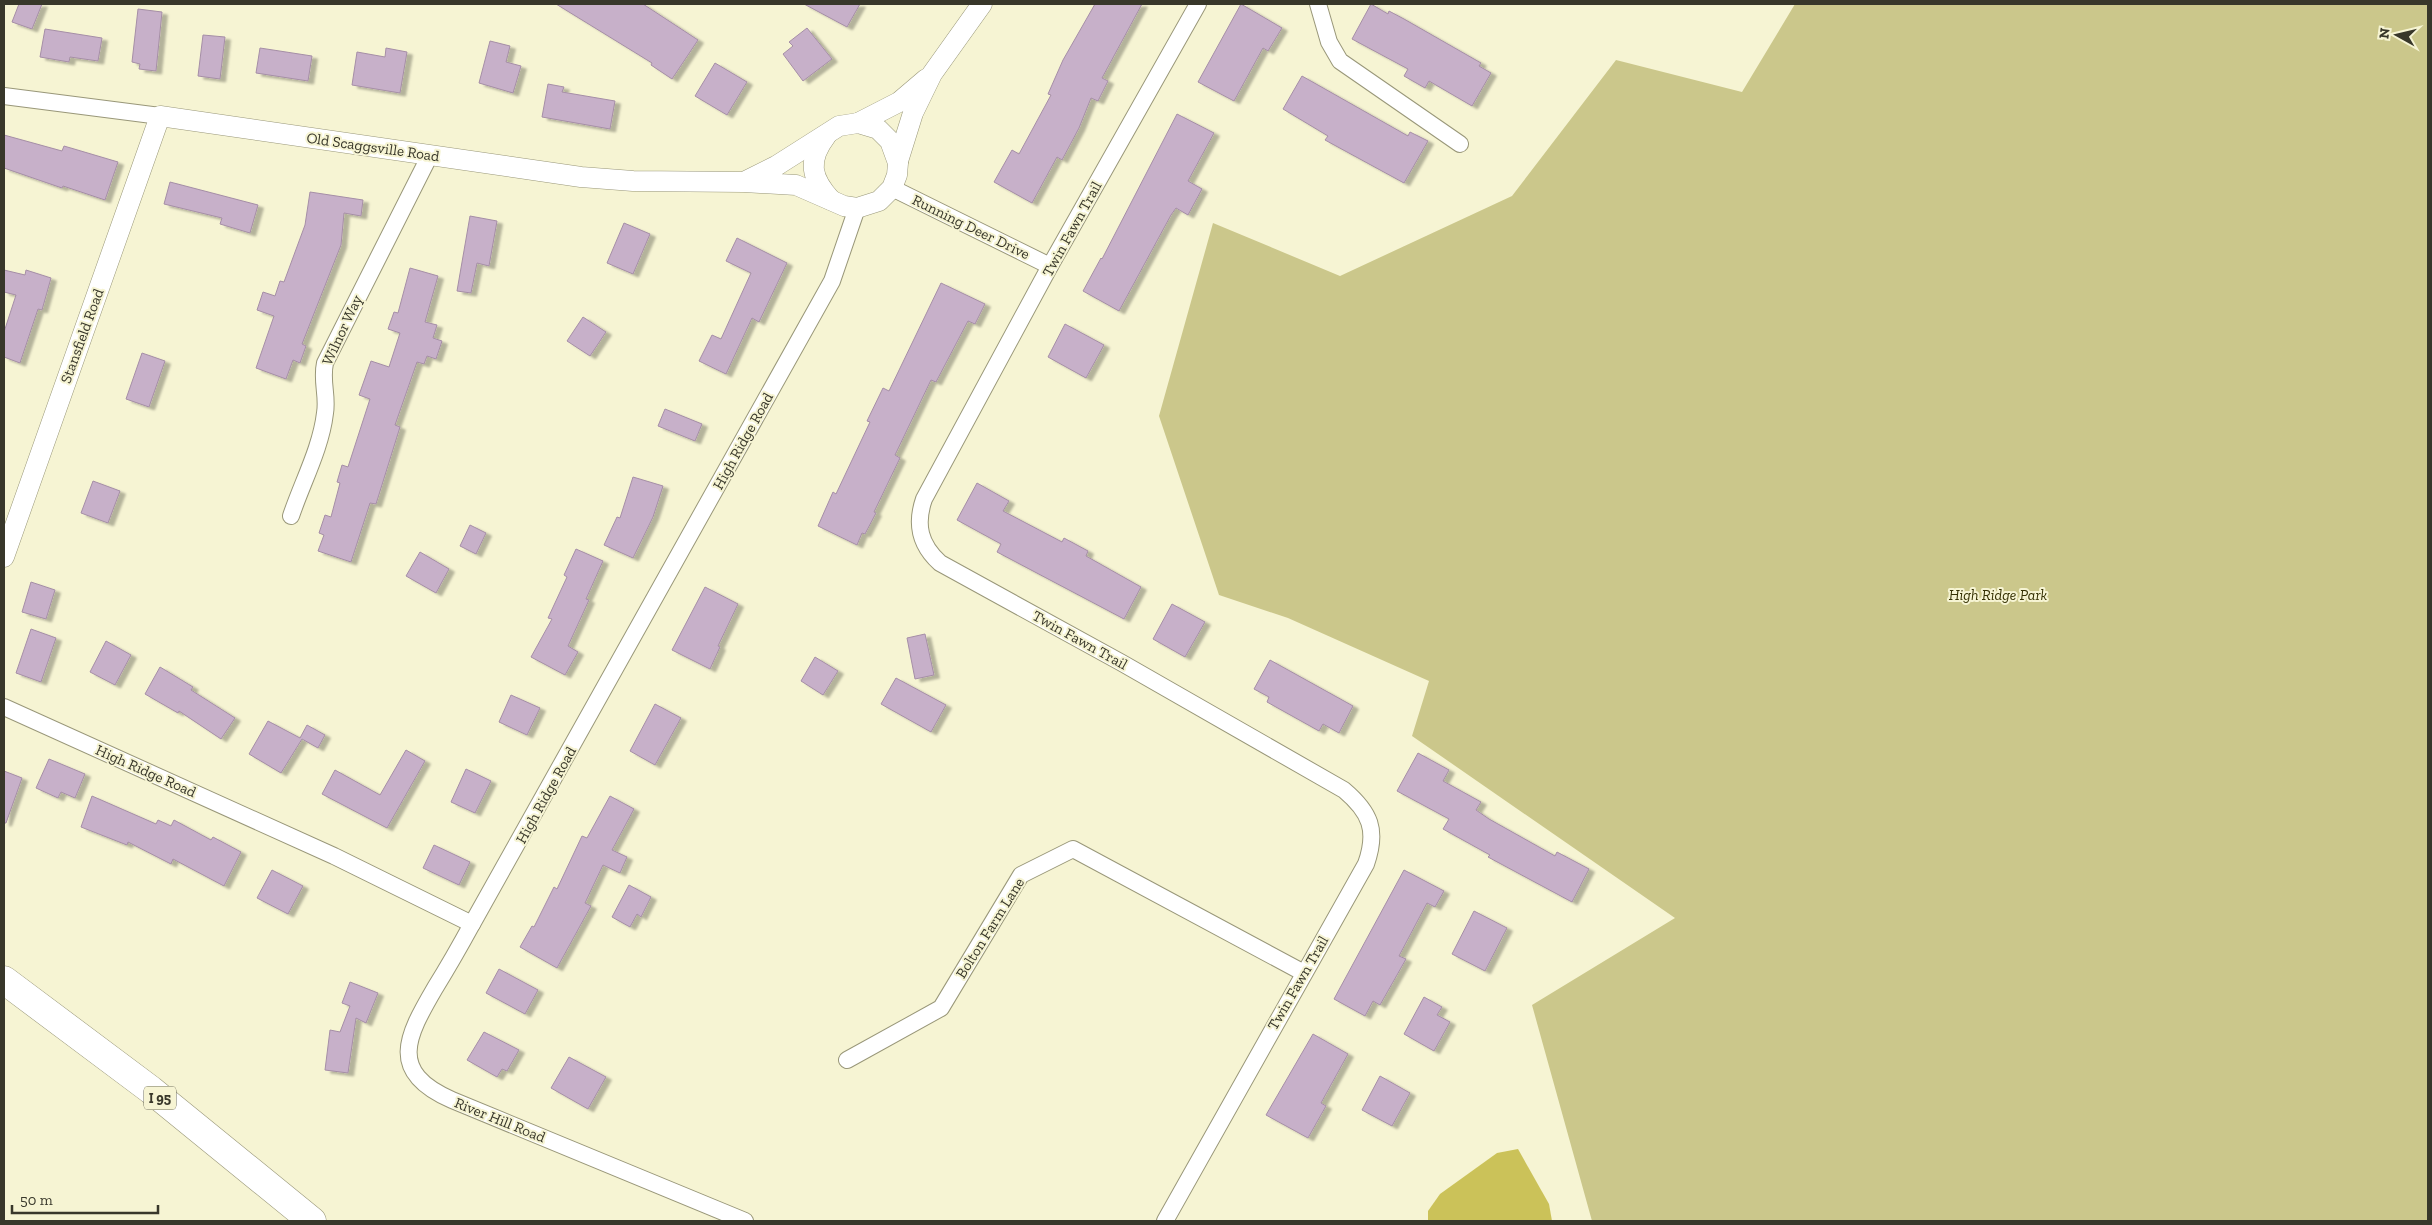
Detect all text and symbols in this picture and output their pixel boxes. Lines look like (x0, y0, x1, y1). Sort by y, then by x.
north arrow (2372, 10, 2422, 60)
text: N (2375, 26, 2394, 40)
street label: Old Scaggsville Road (305, 129, 441, 165)
street label: Twin Fawn Trail (1038, 178, 1106, 280)
street label: Running Deer Drive (909, 191, 1033, 263)
street label: Stansfield Road (57, 285, 108, 386)
street label: Wilnor Way (318, 292, 366, 368)
street label: High Ridge Road (709, 389, 777, 493)
park label: High Ridge Park (1949, 586, 2048, 604)
street label: Twin Fawn Trail (1029, 606, 1131, 674)
street label: High Ridge Road (93, 741, 200, 801)
street label: High Ridge Road (512, 743, 580, 847)
street label: Bolton Farm Lane (952, 874, 1028, 982)
street label: Twin Fawn Trail (1264, 933, 1332, 1033)
road number: I 95 (144, 1086, 176, 1110)
street label: River Hill Road (452, 1094, 549, 1147)
scale bar (12, 1182, 159, 1214)
text: 50 m (20, 1191, 53, 1209)

